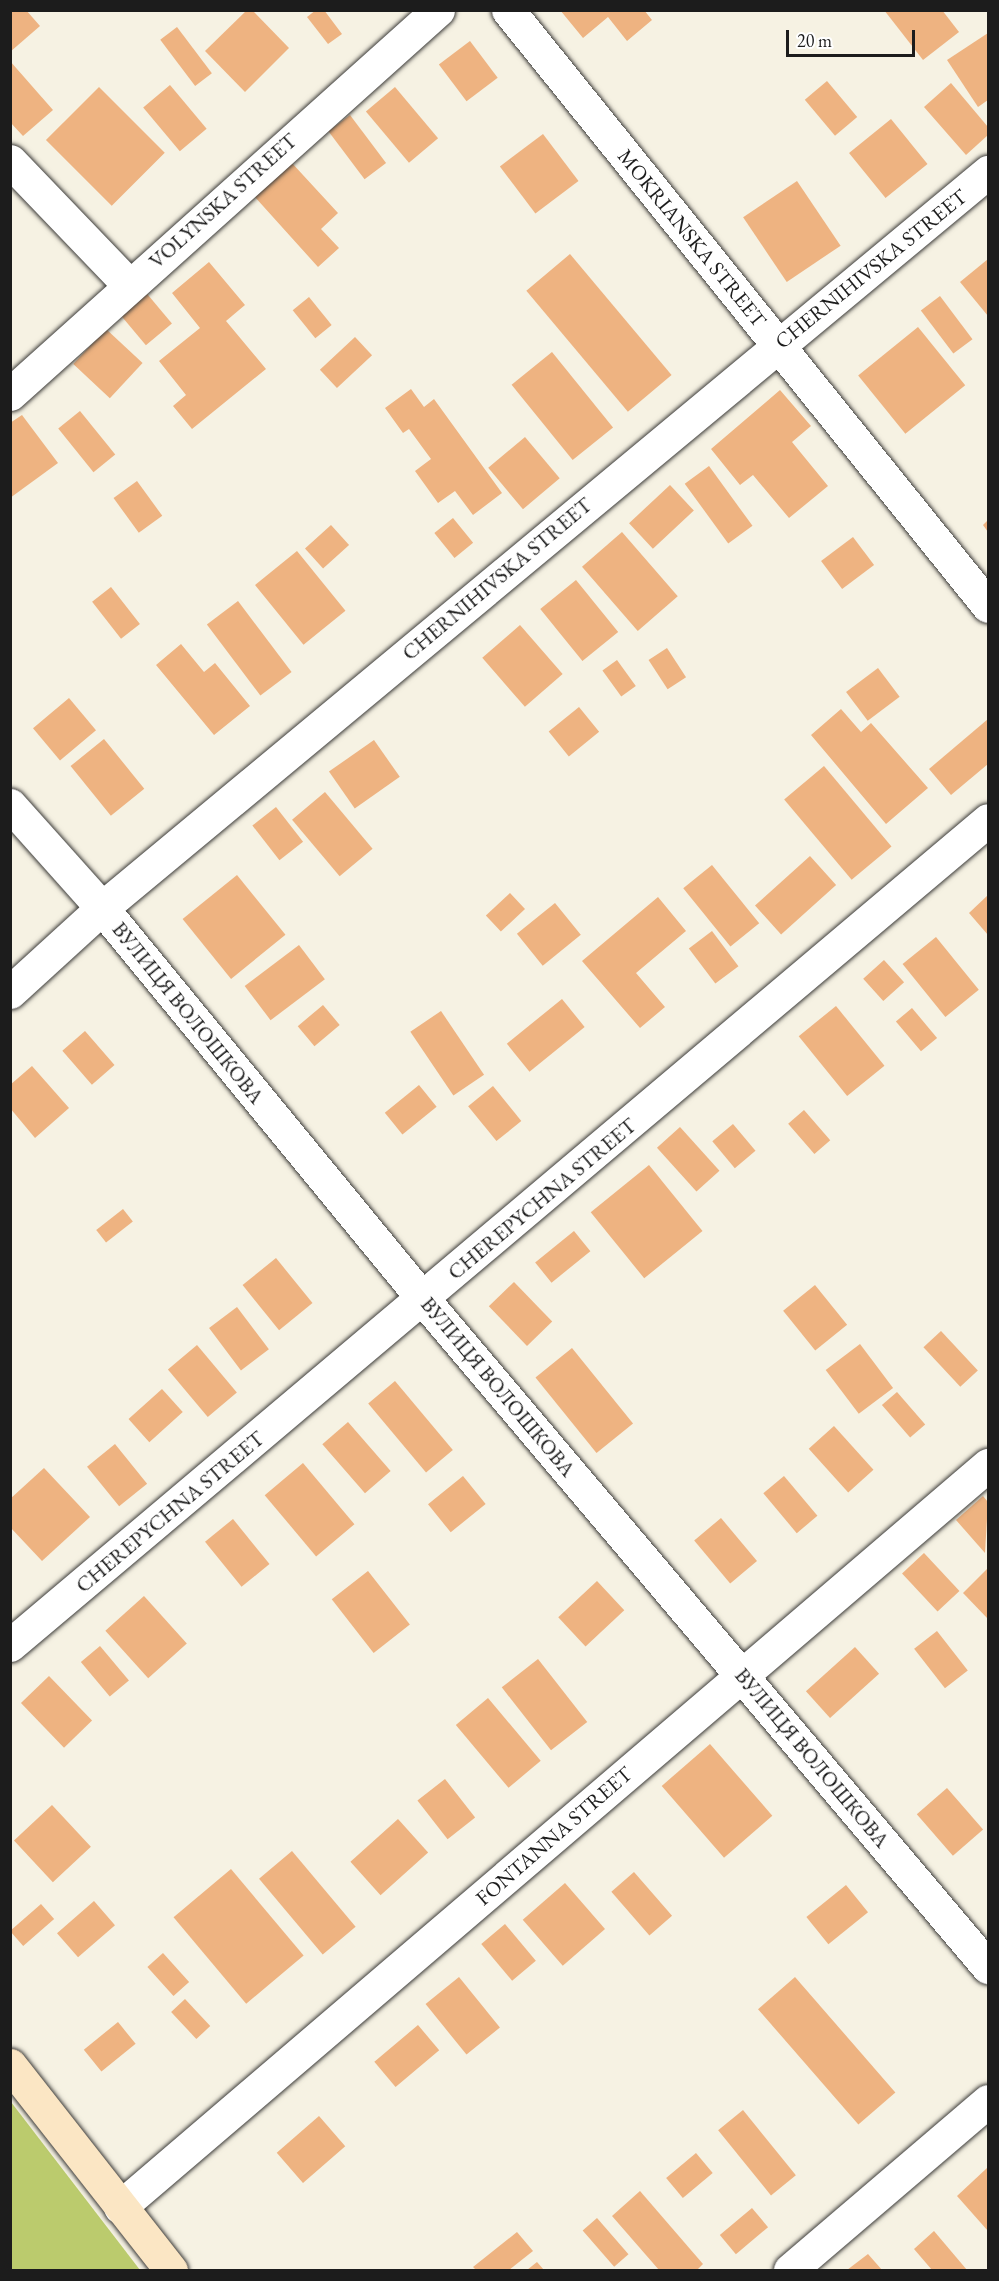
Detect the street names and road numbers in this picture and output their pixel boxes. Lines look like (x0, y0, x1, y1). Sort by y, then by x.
street label: VOLYNSKA STREET (144, 128, 302, 274)
street label: MOKRIANSKA STREET (612, 144, 772, 332)
street label: CHERNIHIVSKA STREET (770, 184, 972, 354)
street label: CHERNIHIVSKA STREET (397, 492, 597, 666)
street label: ВУЛИЦЯ ВОЛОШКОВА (107, 917, 269, 1109)
street label: CHEREPYCHNA STREET (443, 1113, 641, 1285)
street label: ВУЛИЦЯ ВОЛОШКОВА (416, 1292, 580, 1482)
street label: CHEREPYCHNA STREET (71, 1426, 269, 1598)
street label: ВУЛИЦЯ ВОЛОШКОВА (730, 1663, 894, 1853)
street label: FONTANNA STREET (471, 1761, 637, 1911)

